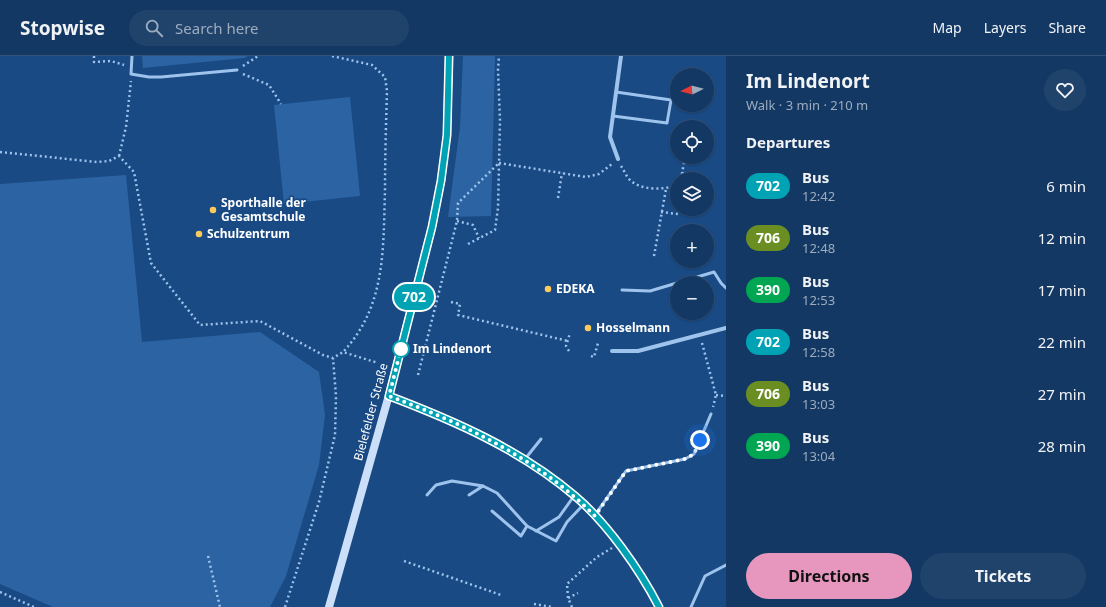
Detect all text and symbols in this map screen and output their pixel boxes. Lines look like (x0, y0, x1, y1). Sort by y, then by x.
search box (129, 10, 409, 46)
text: Stopwise (20, 15, 105, 41)
icon: search (143, 17, 165, 39)
text: Search here (175, 18, 259, 38)
text: Map (933, 18, 962, 37)
text: Layers (984, 18, 1026, 37)
text: Share (1048, 18, 1086, 37)
north arrow (670, 68, 714, 112)
map controls (670, 68, 714, 320)
text: Im Lindenort (746, 68, 870, 94)
button: heart (1044, 69, 1086, 111)
text: Walk · 3 min · 210 m (746, 96, 868, 114)
button: locate (670, 120, 714, 164)
text: Departures (746, 132, 830, 152)
text: Bus (802, 167, 829, 187)
button: layers (670, 172, 714, 216)
text: 702 (756, 176, 780, 195)
text: 6 min (1046, 176, 1086, 196)
text: 12:42 (802, 187, 835, 205)
place label: Sporthalle der Gesamtschule (221, 194, 306, 225)
marker: Sporthalle der Gesamtschule (208, 205, 218, 215)
text: Bus (802, 219, 829, 239)
button: + (670, 224, 714, 268)
place label: Schulzentrum (207, 225, 290, 242)
text: 706 (756, 228, 780, 247)
text: 12 min (1038, 228, 1086, 248)
marker: Schulzentrum (194, 229, 204, 239)
text: 12:48 (802, 239, 835, 257)
text: Bus (802, 271, 829, 291)
button: − (670, 276, 714, 320)
place label: EDEKA (556, 280, 595, 297)
text: 390 (756, 280, 780, 299)
text: 17 min (1038, 280, 1086, 300)
line badge: 702 (391, 284, 437, 310)
marker: EDEKA (543, 284, 553, 294)
text: 702 (402, 287, 426, 306)
text: 12:53 (802, 291, 835, 309)
place label: Hosselmann (596, 319, 670, 336)
marker: Hosselmann (583, 323, 593, 333)
text: Bus (802, 323, 829, 343)
text: 702 (756, 332, 780, 351)
text: 22 min (1038, 332, 1086, 352)
marker: Im Lindenort (392, 340, 410, 358)
place label: Im Lindenort (413, 340, 491, 357)
text: 12:58 (802, 343, 835, 361)
street label: Bielefelder Straße (349, 361, 392, 463)
text: Bus (802, 375, 829, 395)
text: 706 (756, 384, 780, 403)
text: 27 min (1038, 384, 1086, 404)
text: 13:03 (802, 395, 835, 413)
text: Bus (802, 427, 829, 447)
your location (690, 430, 710, 450)
text: 390 (756, 436, 780, 455)
text: 28 min (1038, 436, 1086, 456)
text: 13:04 (802, 447, 835, 465)
button: Directions (746, 553, 912, 599)
button: Tickets (920, 553, 1086, 599)

